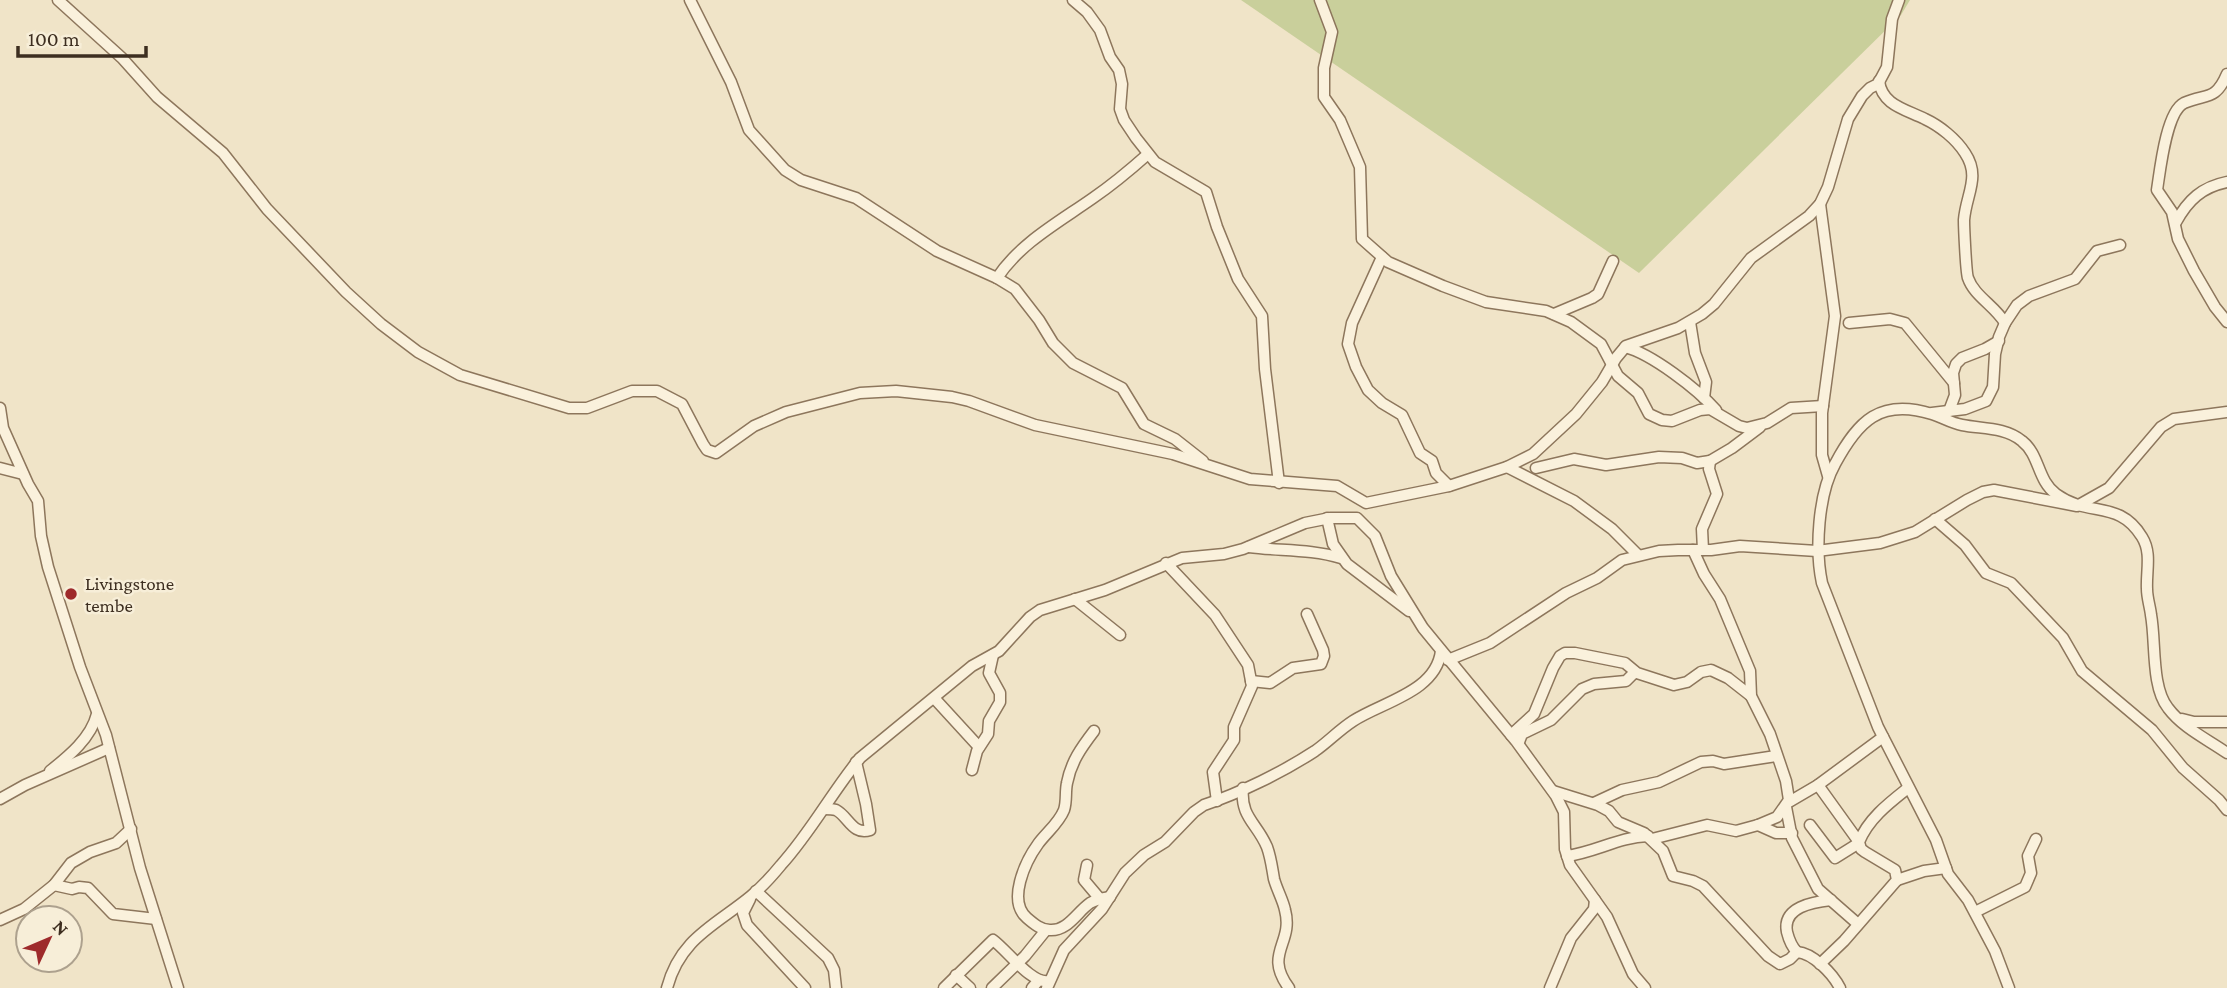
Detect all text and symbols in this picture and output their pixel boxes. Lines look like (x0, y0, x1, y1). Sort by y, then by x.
scale bar (18, 14, 145, 58)
text: 100 m (28, 27, 80, 51)
place label: Livingstone tembe (85, 573, 174, 616)
marker: Livingstone tembe (63, 586, 79, 602)
north arrow (14, 904, 84, 974)
text: N (49, 916, 73, 940)

